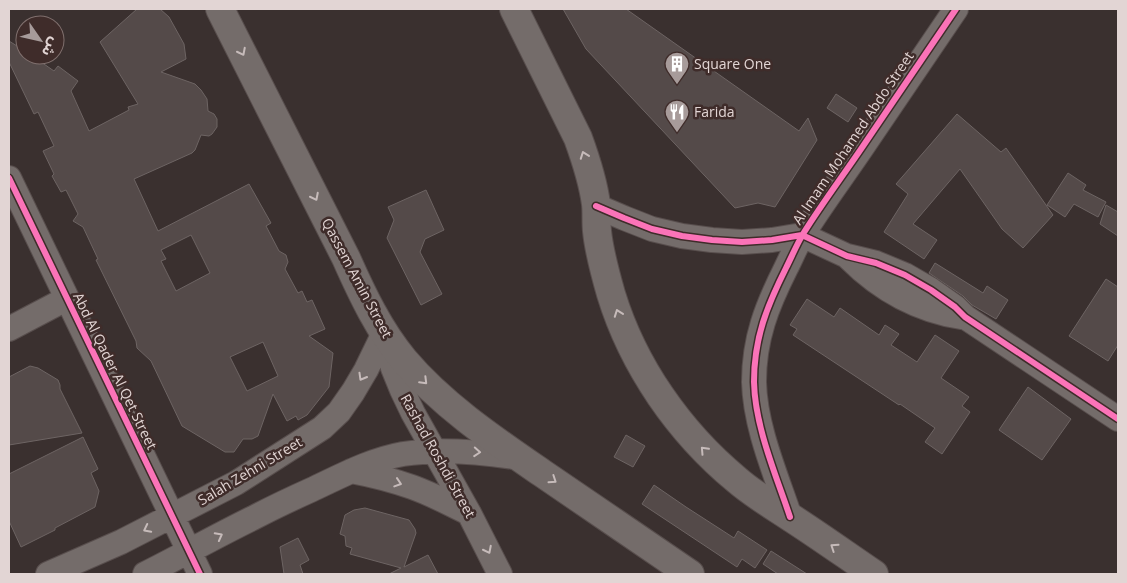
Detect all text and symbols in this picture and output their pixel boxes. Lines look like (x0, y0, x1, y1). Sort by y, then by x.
north arrow (15, 15, 65, 65)
text: ش (38, 34, 64, 61)
one-way arrow (236, 47, 246, 56)
street label: Al Imam Mohamed Abdo Street (787, 48, 918, 228)
building icon: Square One (664, 51, 690, 85)
place label: Square One (694, 54, 771, 73)
restaurant icon: Farida (664, 99, 690, 133)
place label: Farida (694, 102, 735, 121)
one-way arrow (580, 151, 590, 160)
one-way arrow (309, 192, 319, 201)
street label: Qassem Amin Street (318, 215, 397, 341)
street label: Abd Al Qader Al Qet Street (69, 289, 162, 453)
one-way arrow (614, 310, 624, 318)
one-way arrow (359, 372, 369, 381)
one-way arrow (418, 375, 427, 384)
street label: Rashad Roshdi Street (396, 390, 480, 521)
street label: Salah Zehni Street (194, 432, 305, 509)
one-way arrow (701, 446, 710, 455)
one-way arrow (474, 447, 482, 458)
one-way arrow (547, 474, 556, 483)
one-way arrow (394, 477, 402, 487)
one-way arrow (143, 523, 152, 533)
one-way arrow (214, 532, 223, 542)
one-way arrow (830, 544, 840, 553)
one-way arrow (482, 545, 492, 554)

